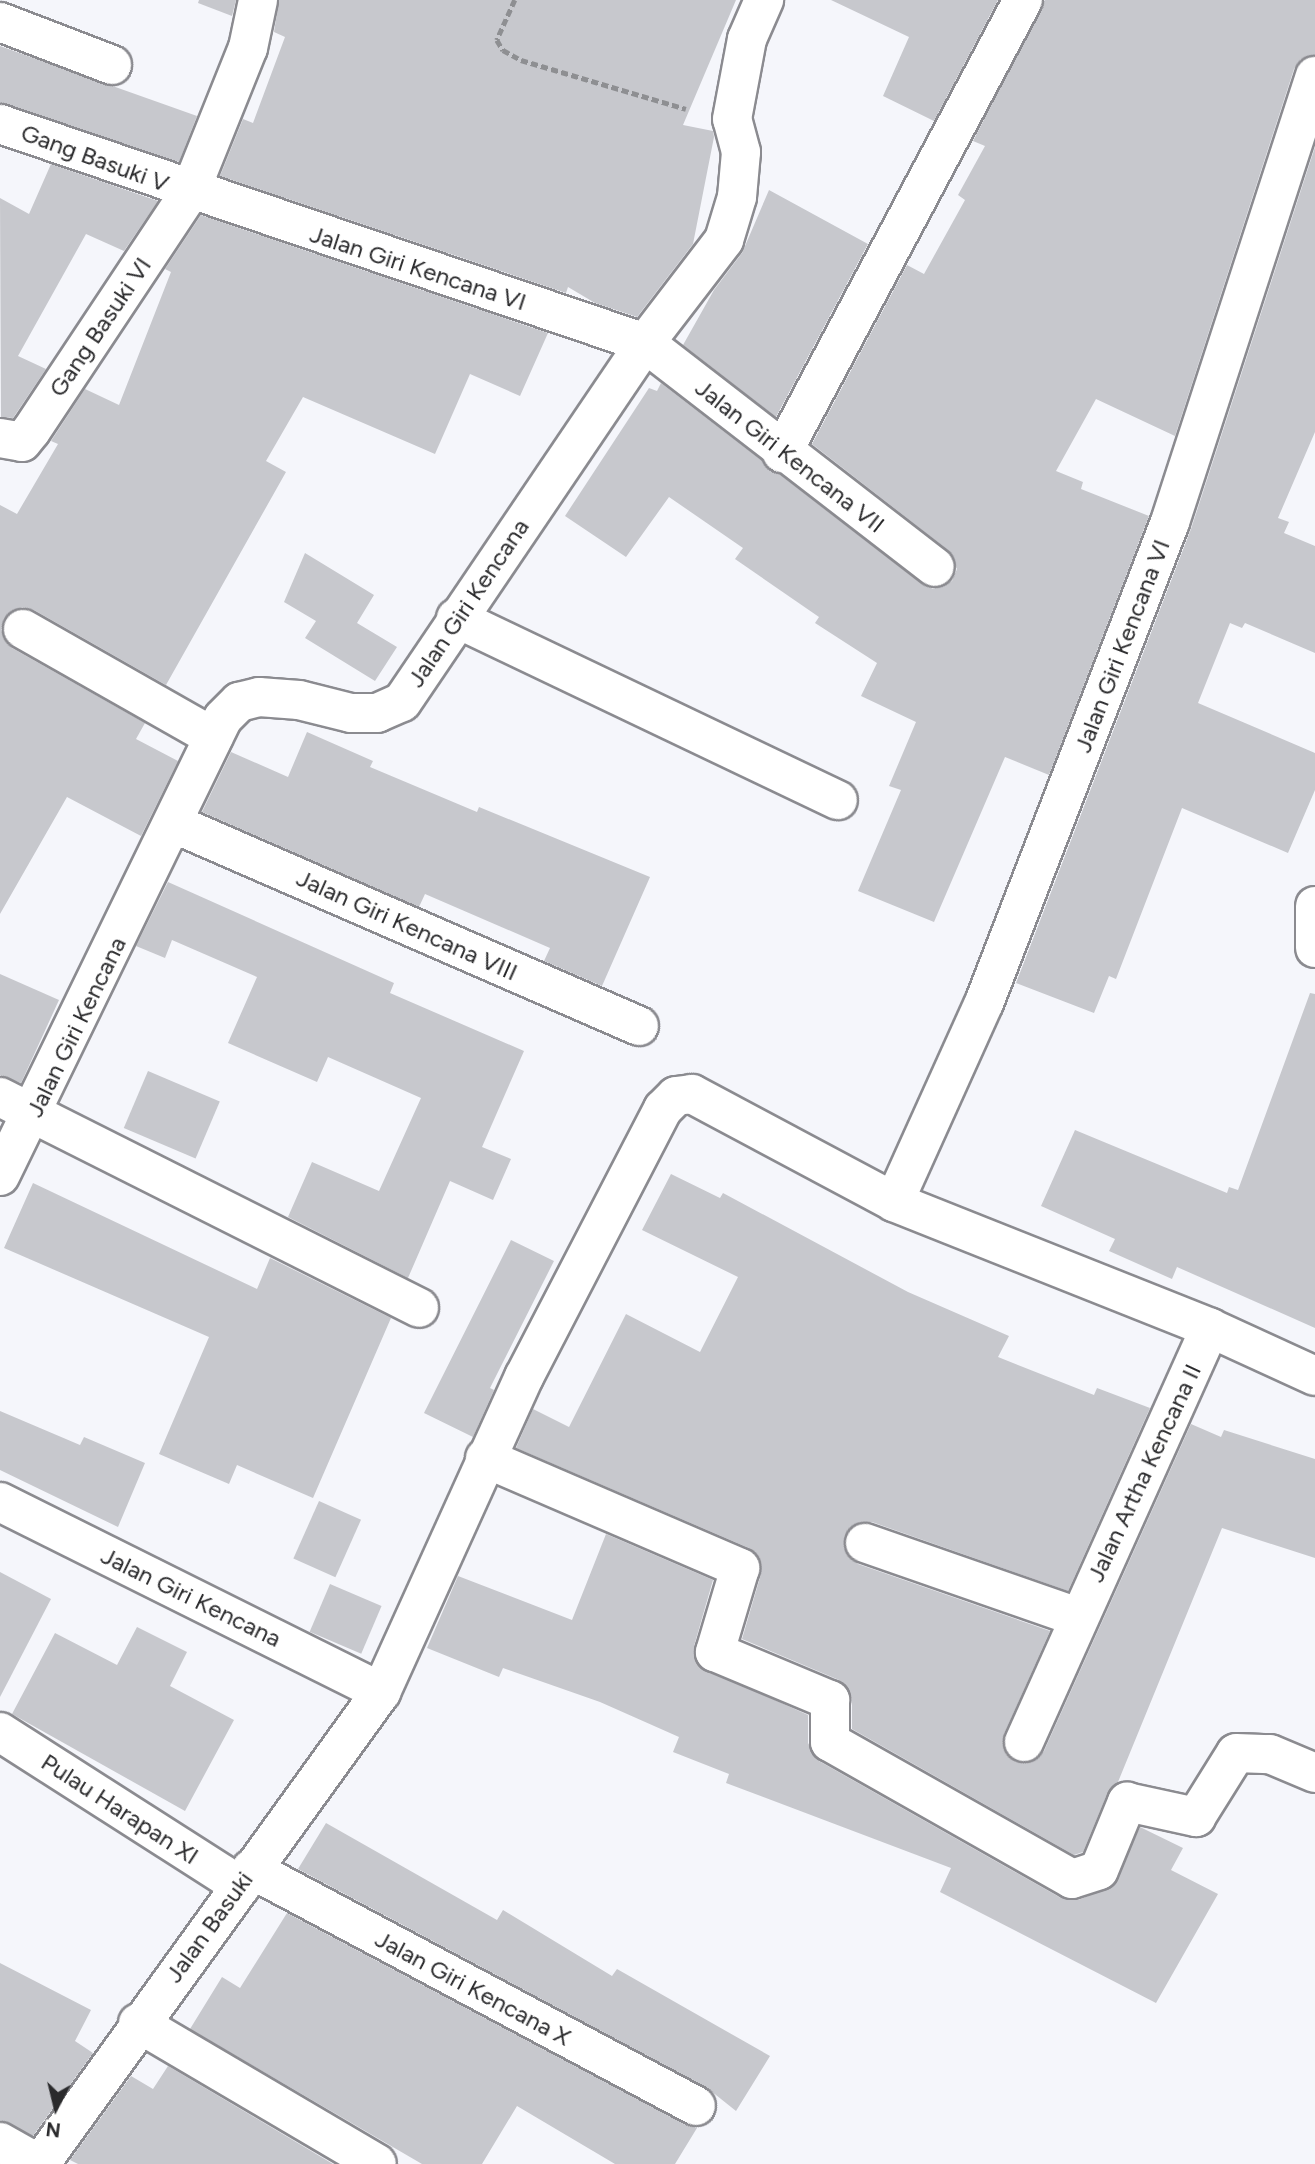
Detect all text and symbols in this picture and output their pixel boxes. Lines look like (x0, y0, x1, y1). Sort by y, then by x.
street label: Gang Basuki V (17, 118, 173, 198)
street label: Jalan Giri Kencana VI (306, 219, 530, 317)
street label: Gang Basuki VI (43, 252, 157, 402)
street label: Jalan Giri Kencana VII (690, 373, 890, 539)
street label: Jalan Giri Kencana (401, 513, 535, 693)
street label: Jalan Giri Kencana VI (1068, 535, 1176, 757)
street label: Jalan Giri Kencana VIII (292, 863, 522, 987)
street label: Jalan Giri Kencana (20, 932, 132, 1122)
street label: Jalan Artha Kencana II (1081, 1359, 1207, 1587)
street label: Jalan Giri Kencana (96, 1541, 286, 1653)
street label: Pulau Harapan XI (36, 1747, 204, 1871)
street label: Jalan Basuki (159, 1866, 259, 1988)
street label: Jalan Giri Kencana X (370, 1924, 576, 2052)
north arrow (21, 2073, 91, 2143)
text: N (45, 2117, 62, 2142)

